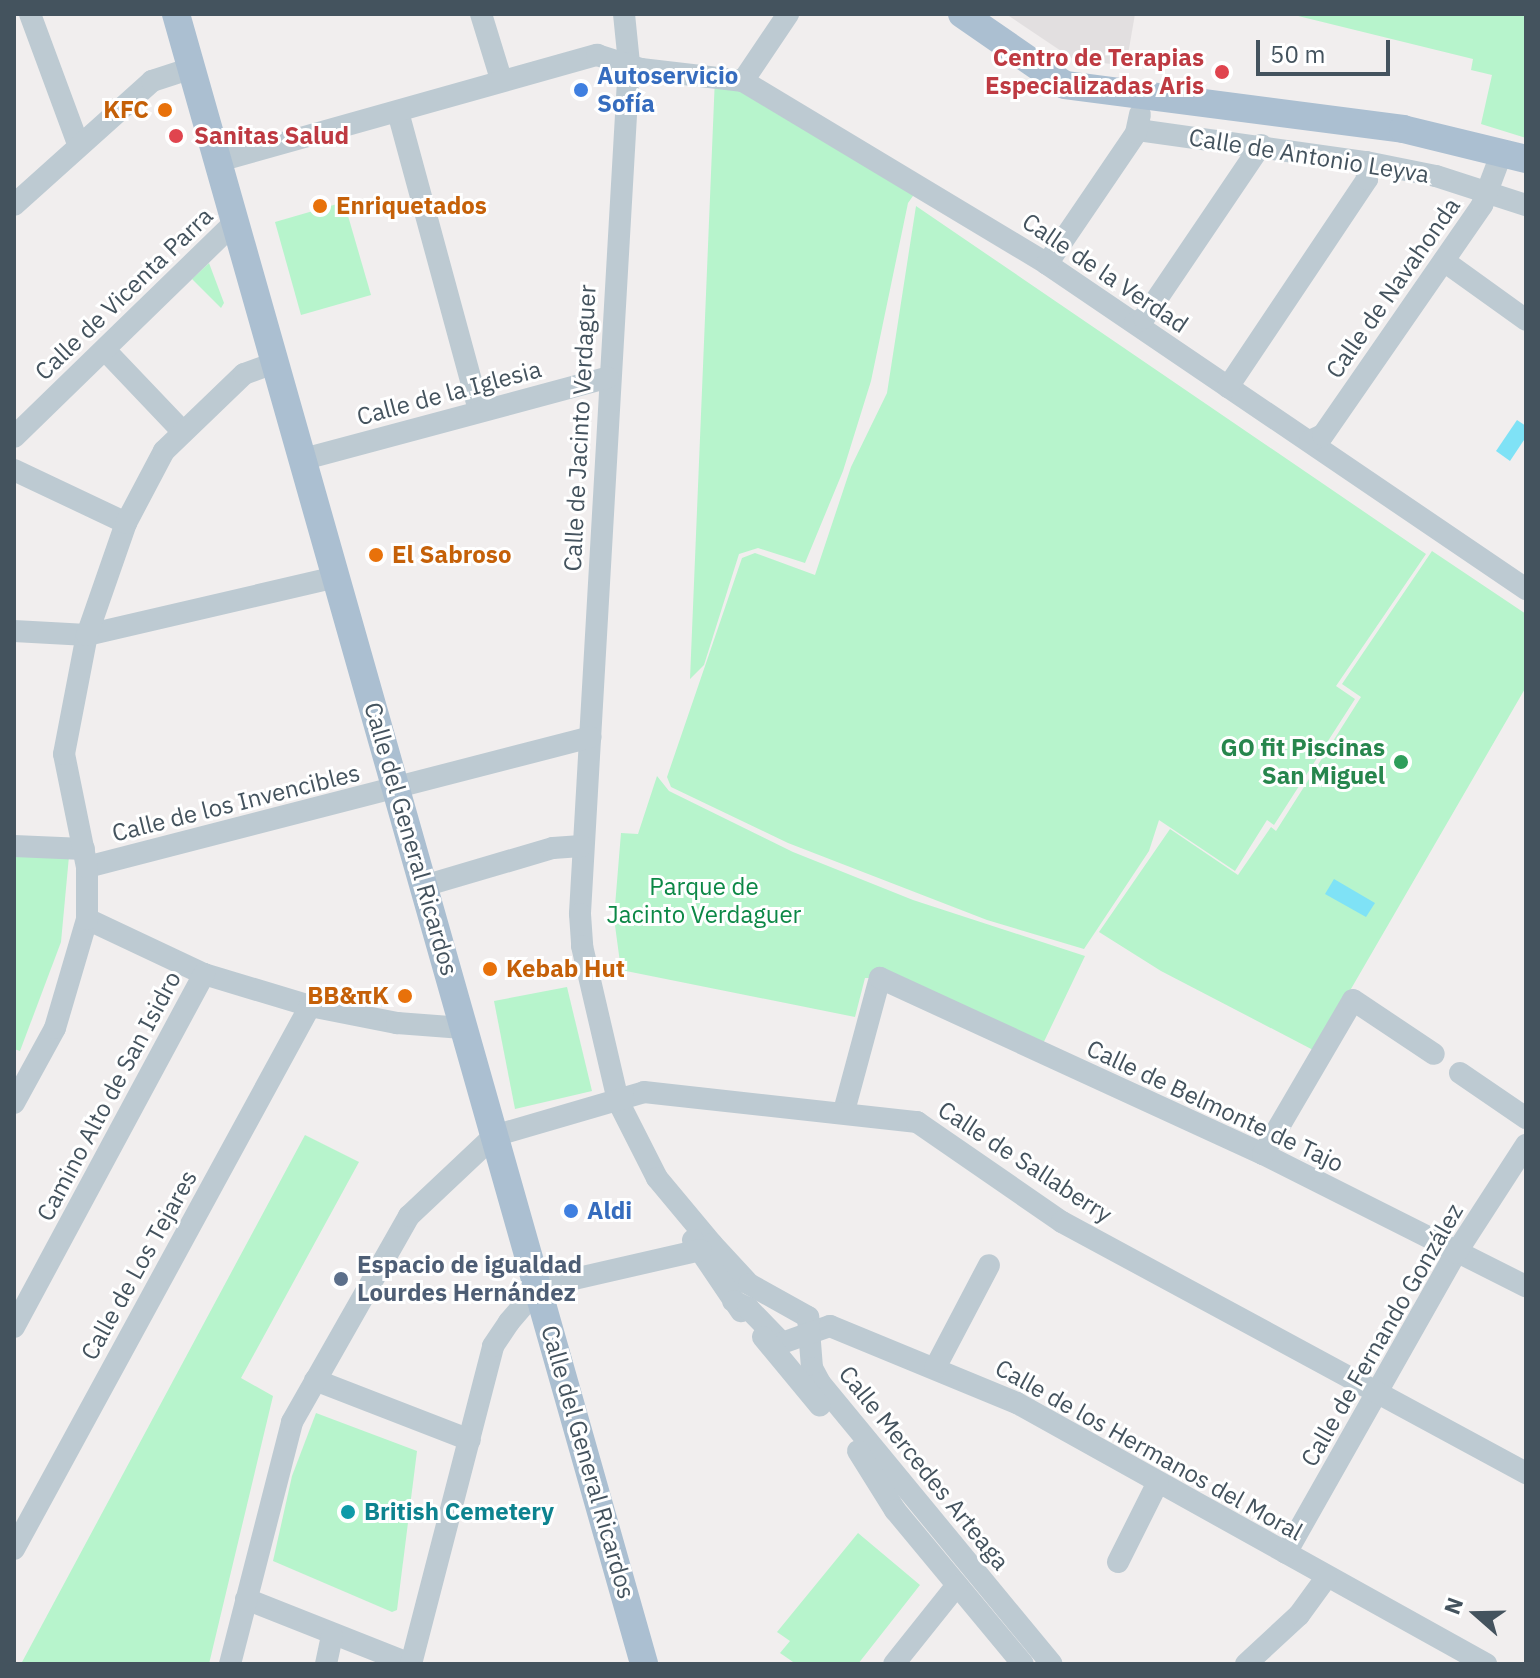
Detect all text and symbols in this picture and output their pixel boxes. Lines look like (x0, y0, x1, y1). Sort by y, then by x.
scale bar (1260, 24, 1394, 74)
text: 50 m (1270, 38, 1325, 70)
place label: Centro de Terapias Especializadas Aris (985, 44, 1204, 100)
marker: Centro de Terapias Especializadas Aris (1211, 61, 1233, 83)
place label: Autoservicio Sofía (597, 62, 738, 118)
marker: Autoservicio Sofía (572, 81, 590, 99)
place label: KFC (103, 96, 149, 124)
marker: KFC (156, 101, 174, 119)
place label: Sanitas Salud (194, 122, 349, 150)
street label: Calle de Antonio Leyva (1187, 123, 1431, 189)
marker: Sanitas Salud (165, 125, 187, 147)
place label: Enriquetados (336, 192, 487, 220)
street label: Calle de Navahonda (1320, 192, 1466, 384)
marker: Enriquetados (311, 197, 329, 215)
street label: Calle de Vicenta Parra (29, 202, 219, 386)
street label: Calle de la Verdad (1017, 207, 1193, 339)
street label: Calle de Jacinto Verdaguer (558, 284, 602, 572)
street label: Calle de la Iglesia (354, 355, 544, 431)
place label: El Sabroso (392, 541, 511, 569)
marker: El Sabroso (367, 546, 385, 564)
street label: Calle del General Ricardos (358, 699, 464, 979)
place label: GO fit Piscinas San Miguel (1221, 734, 1385, 790)
marker: GO fit Piscinas San Miguel (1392, 753, 1410, 771)
street label: Calle de los Invencibles (109, 758, 363, 848)
park label: Parque de Jacinto Verdaguer (607, 873, 801, 929)
place label: Kebab Hut (506, 955, 625, 983)
marker: Kebab Hut (481, 960, 499, 978)
street label: Camino Alto de San Isidro (31, 966, 187, 1226)
place label: BB&πK (307, 982, 389, 1010)
marker: BB&πK (396, 987, 414, 1005)
street label: Calle de Belmonte de Tajo (1082, 1034, 1348, 1178)
street label: Calle de Sallaberry (933, 1095, 1117, 1229)
street label: Calle de Los Tejares (75, 1165, 203, 1365)
place label: Aldi (587, 1197, 632, 1225)
street label: Calle de Fernando González (1295, 1199, 1469, 1471)
marker: Aldi (562, 1202, 580, 1220)
place label: Espacio de igualdad Lourdes Hernández (357, 1251, 582, 1307)
marker: Espacio de igualdad Lourdes Hernández (332, 1270, 350, 1288)
street label: Calle del General Ricardos (535, 1322, 641, 1602)
street label: Calle de los Hermanos del Moral (990, 1353, 1308, 1547)
street label: Calle Mercedes Arteaga (833, 1360, 1015, 1576)
place label: British Cemetery (364, 1498, 554, 1526)
marker: British Cemetery (339, 1503, 357, 1521)
north arrow (1436, 1574, 1516, 1654)
text: N (1437, 1593, 1469, 1618)

